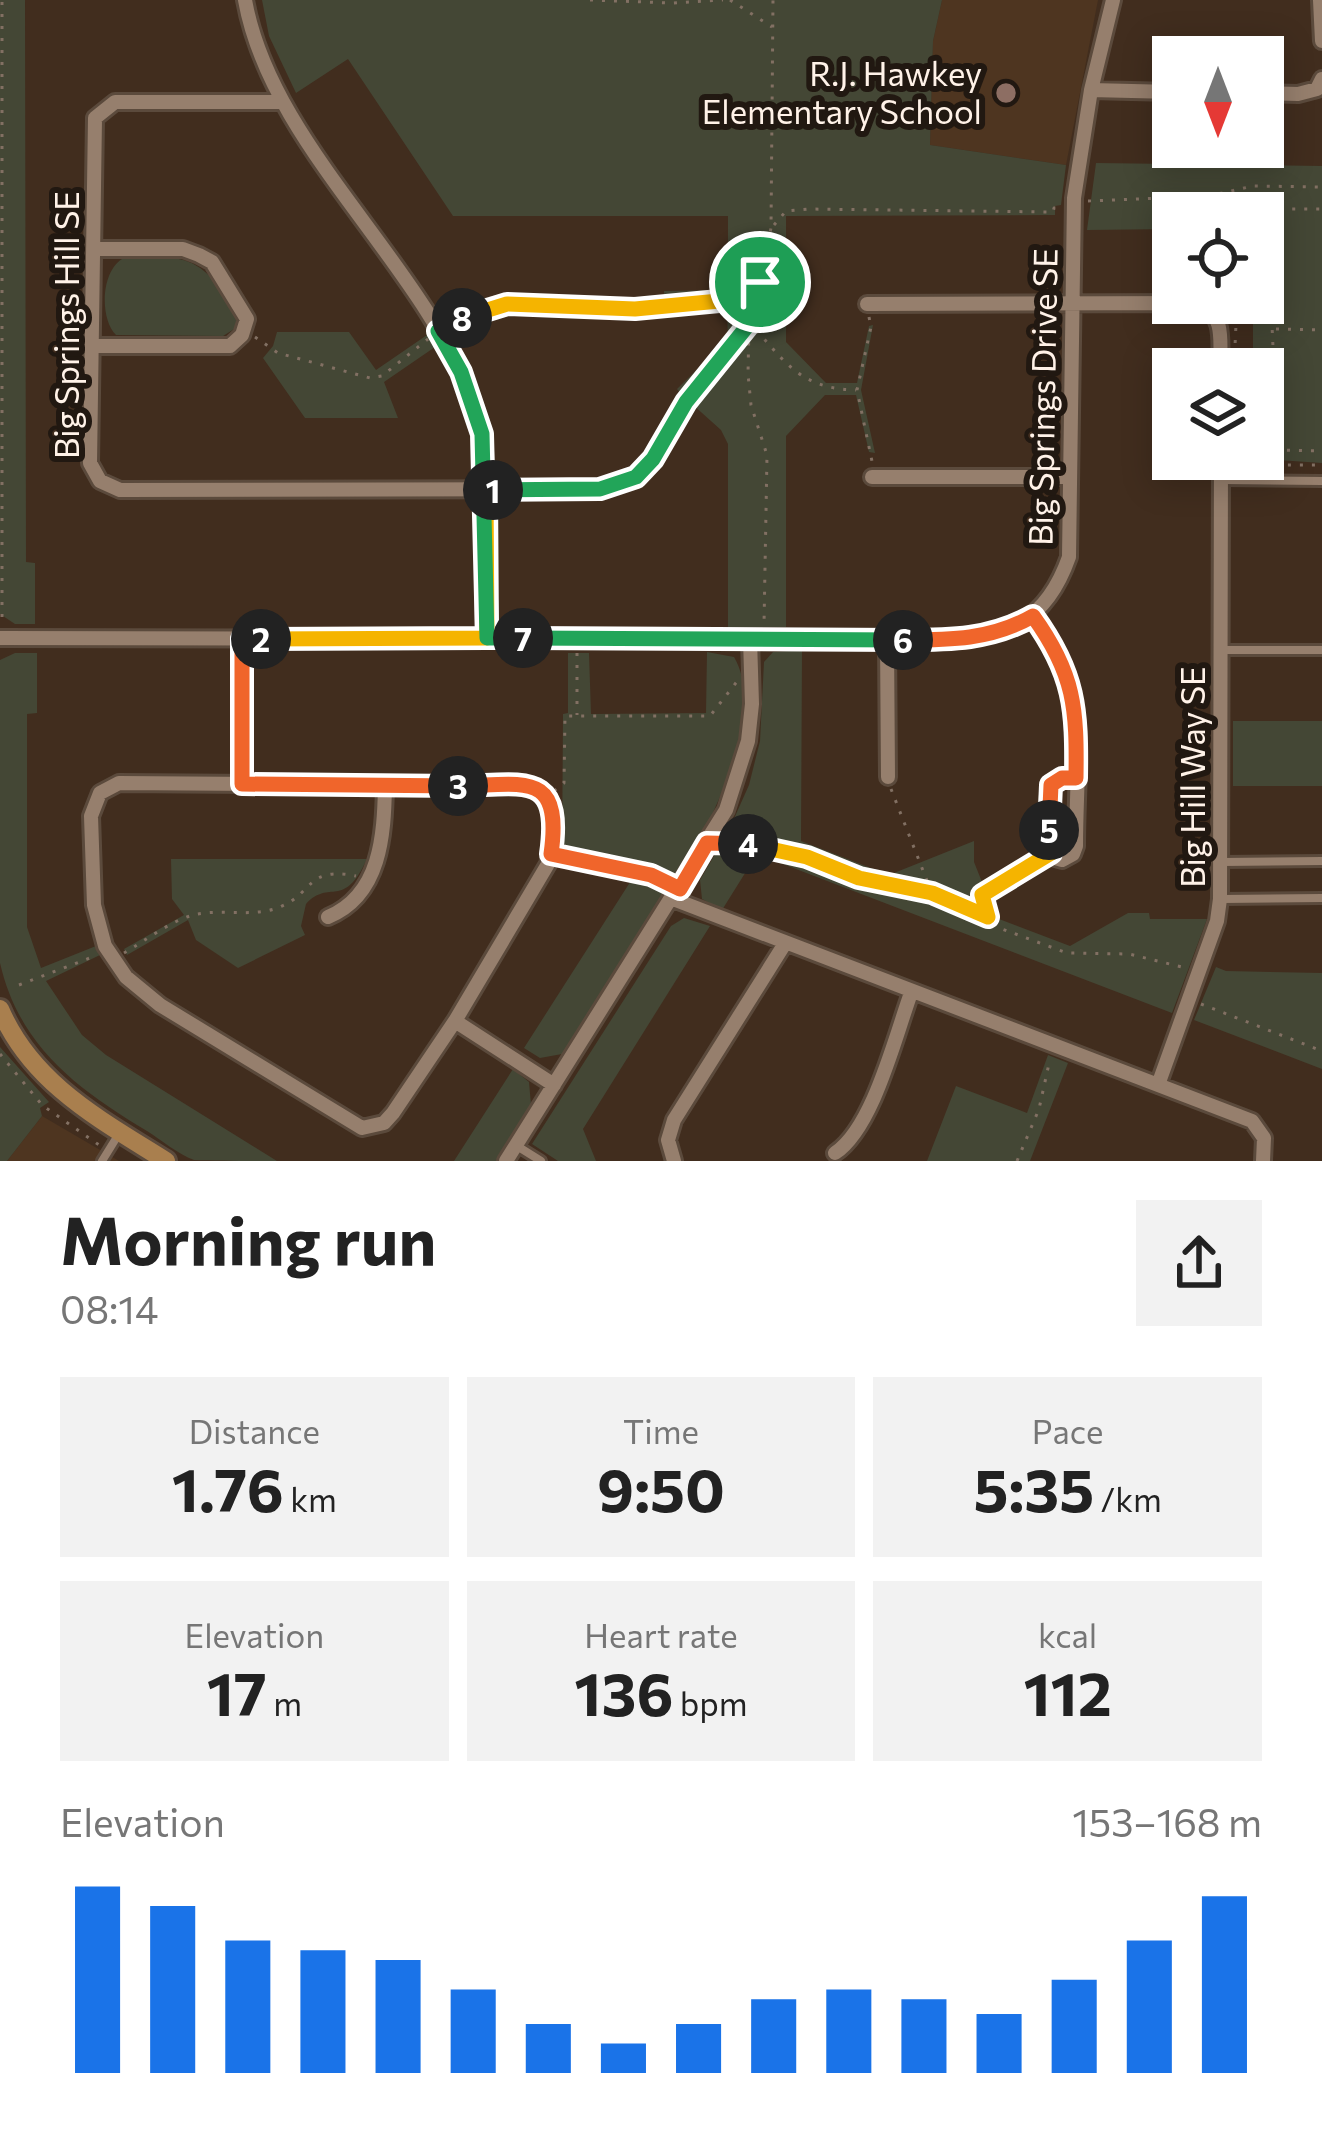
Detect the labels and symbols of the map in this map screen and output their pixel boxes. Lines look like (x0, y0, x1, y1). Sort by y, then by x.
north arrow (1152, 36, 1284, 168)
place label: R.J. Hawkey Elementary School (702, 52, 982, 131)
marker: R.J. Hawkey Elementary School (993, 80, 1019, 106)
street label: Big Springs Hill SE (45, 191, 86, 459)
pin (709, 231, 811, 333)
street label: Big Springs Drive SE (1018, 248, 1065, 546)
pin: 8 (432, 288, 492, 348)
pin: 1 (463, 460, 523, 520)
pin: 7 (493, 608, 553, 668)
pin: 2 (231, 609, 291, 669)
pin: 6 (873, 610, 933, 670)
street label: Big Hill Way SE (1171, 666, 1212, 888)
pin: 3 (428, 756, 488, 816)
pin: 5 (1019, 800, 1079, 860)
pin: 4 (718, 814, 778, 874)

